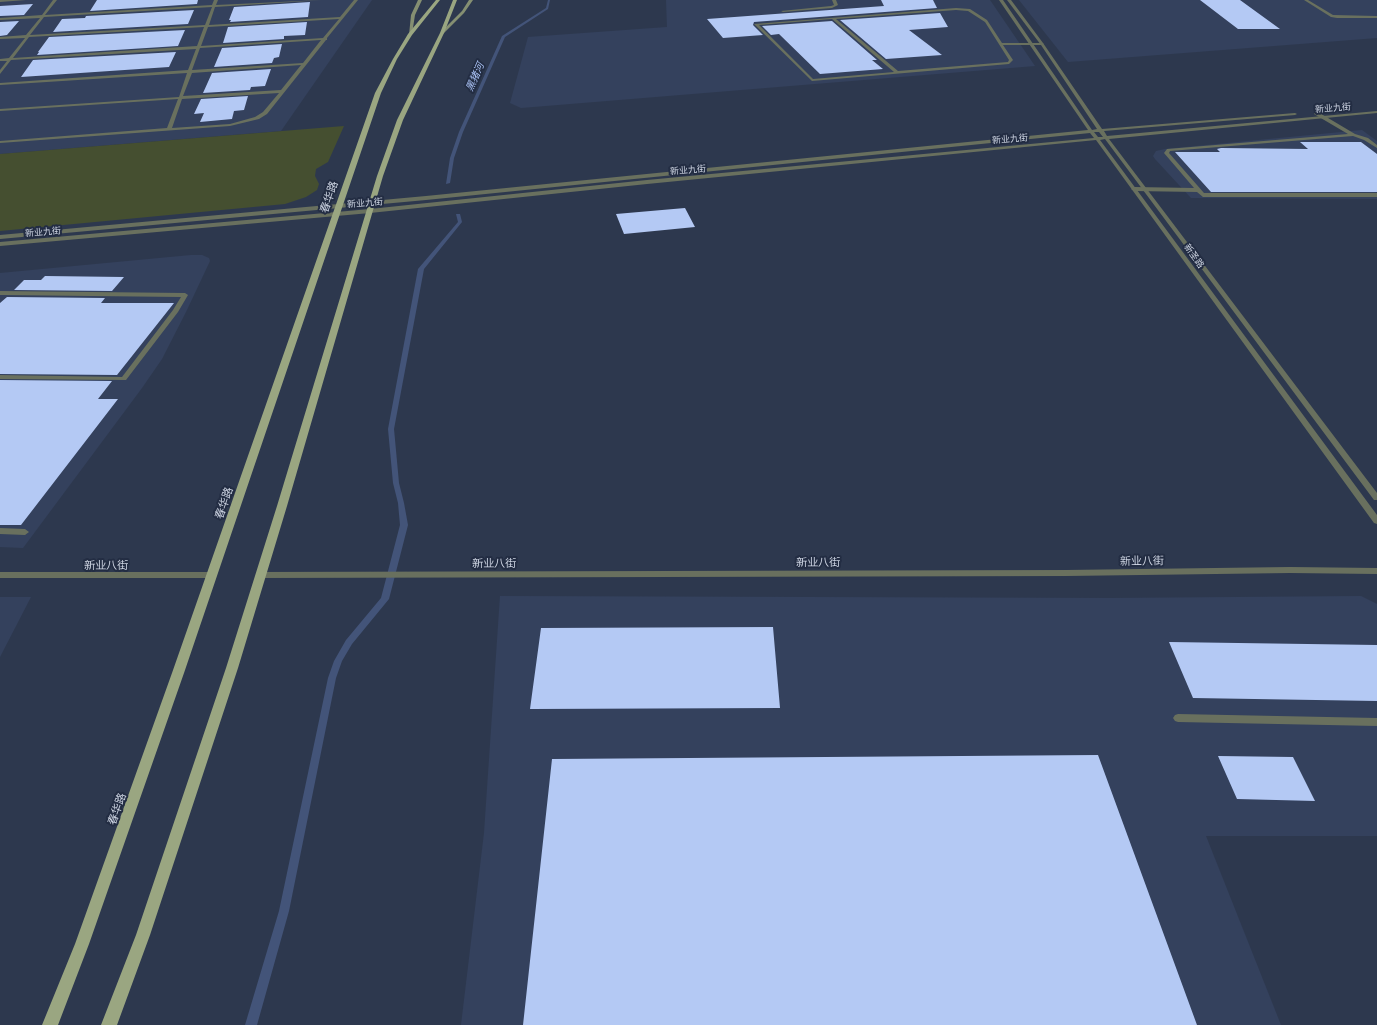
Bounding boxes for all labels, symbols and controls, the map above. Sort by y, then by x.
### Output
water label: 黑猪河 [463,61,487,93]
street label: 新业九街 [1315,101,1351,115]
street label: 新业九街 [992,132,1028,146]
street label: 新业九街 [670,163,706,177]
street label: 春华路 [317,179,341,215]
street label: 新业九街 [347,196,383,210]
street label: 新业九街 [25,225,61,239]
street label: 新圣路 [1182,242,1206,270]
street label: 春华路 [212,485,236,521]
street label: 新业八街 [1120,554,1164,568]
street label: 新业八街 [796,555,840,569]
street label: 新业八街 [472,556,516,570]
street label: 新业八街 [84,558,128,572]
street label: 春华路 [105,791,129,827]

